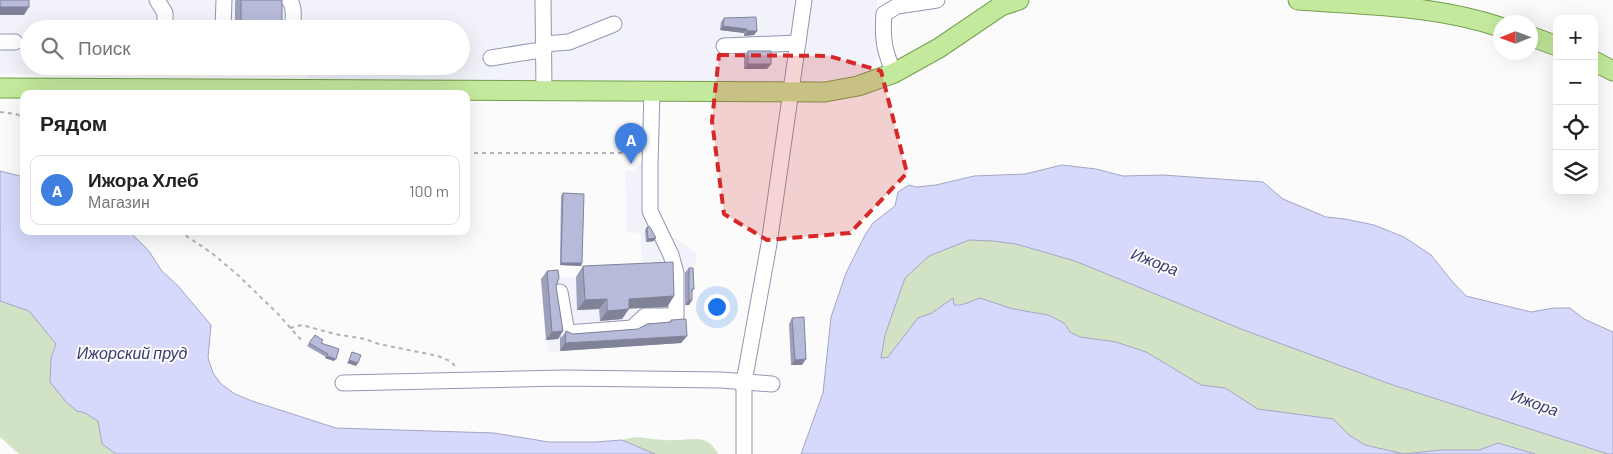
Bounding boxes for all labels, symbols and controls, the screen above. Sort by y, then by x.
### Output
north arrow [1493,15,1538,60]
map controls [1553,15,1598,195]
button: + [1553,15,1598,60]
search box [20,20,470,75]
icon: search [38,34,66,62]
text: Поиск [78,36,131,59]
button: − [1553,60,1598,105]
button: locate [1553,105,1598,150]
text: Рядом [40,110,107,135]
pin: A [615,123,647,164]
button: layers [1553,150,1598,195]
text: Ижора Хлеб [88,168,199,191]
text: A [52,181,62,200]
text: 100 m [409,181,449,200]
text: Магазин [88,192,150,211]
water label: Ижора [1129,243,1181,279]
your location [704,294,730,320]
water label: Ижорский пруд [77,343,188,362]
water label: Ижора [1509,385,1561,419]

